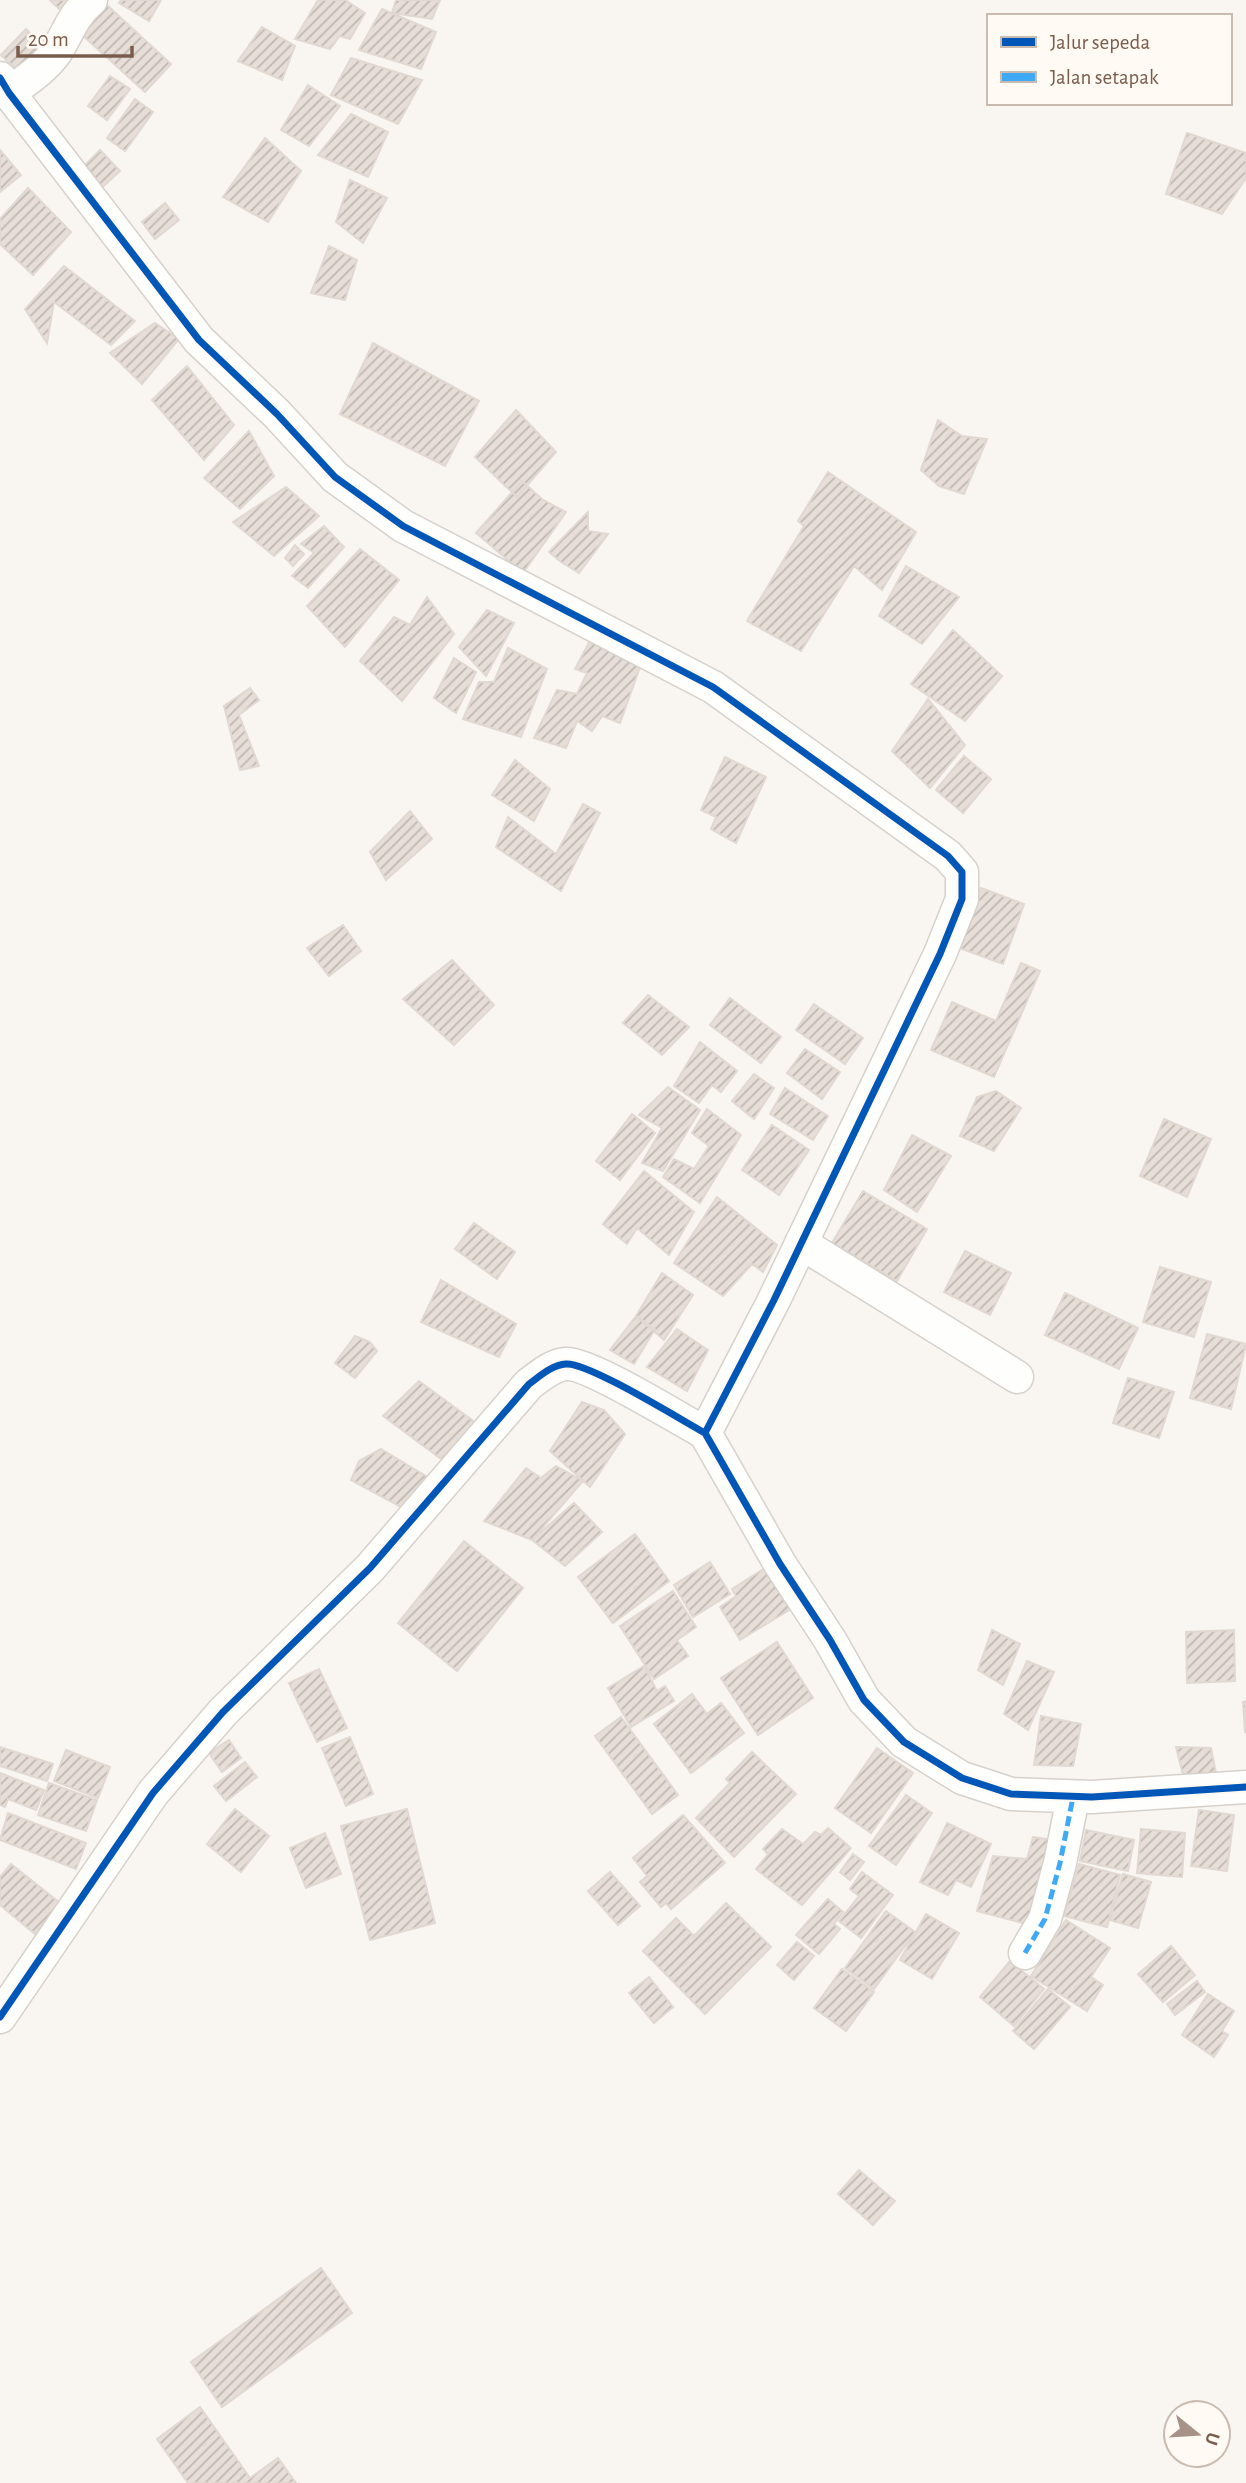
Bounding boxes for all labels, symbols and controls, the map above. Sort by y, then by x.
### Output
scale bar [18,14,131,58]
legend [987,14,1232,105]
text: 20 m [28,29,69,50]
text: Jalur sepeda [1050,32,1150,53]
text: Jalan setapak [1050,67,1159,88]
north arrow [1162,2399,1232,2469]
text: U [1201,2430,1223,2447]

